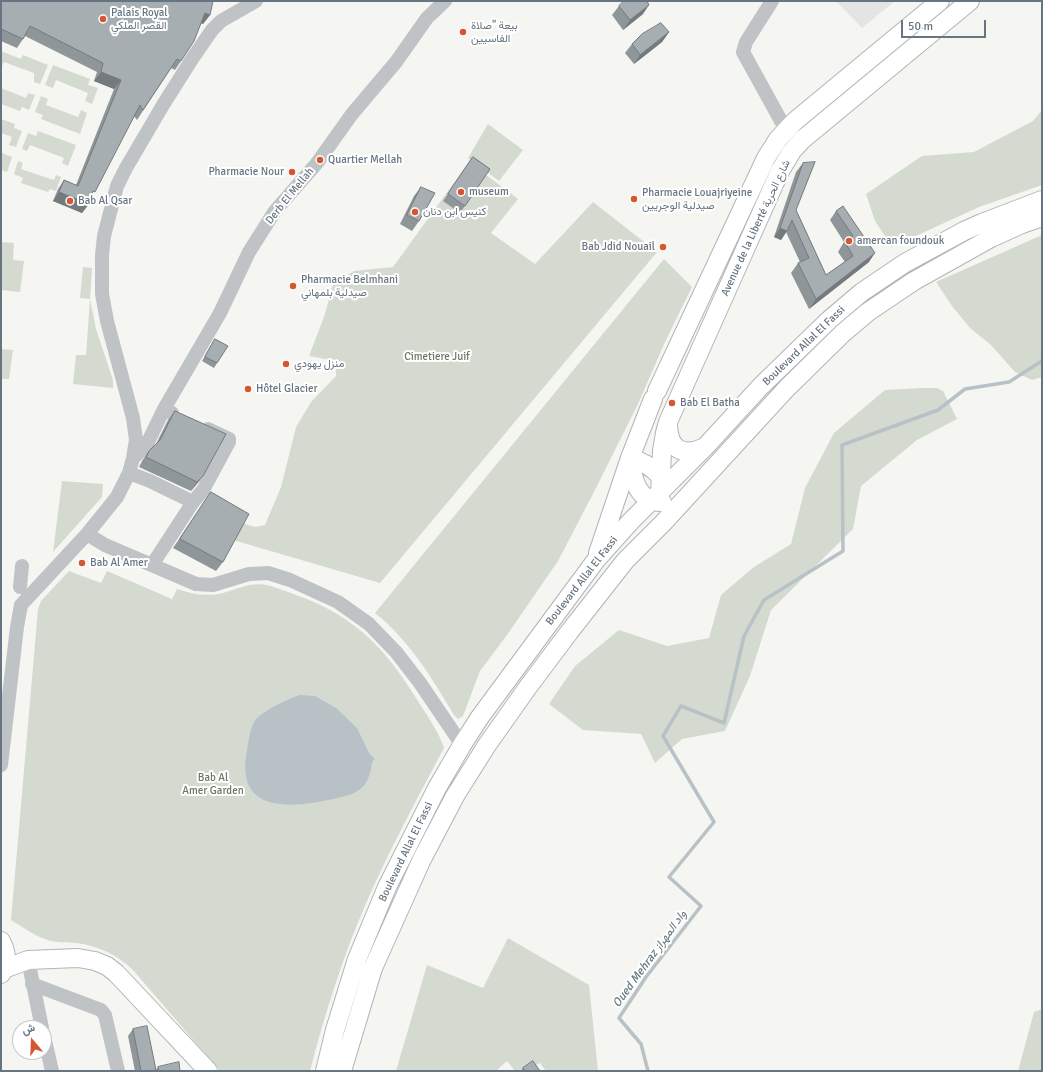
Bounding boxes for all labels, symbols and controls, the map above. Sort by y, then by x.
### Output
place label: Palais Royal القصر الملكي [111,6,167,32]
scale bar [903,12,988,38]
marker: Palais Royal القصر الملكي [98,14,108,24]
place label: بيعة "صلاة الفاسيين [471,19,518,45]
text: 50 m [908,19,933,34]
marker: بيعة "صلاة الفاسيين [458,27,468,37]
place label: Quartier Mellah [328,153,402,167]
marker: Quartier Mellah [315,155,325,165]
street label: Avenue de la Liberté شارع الحرية [719,158,793,298]
place label: Pharmacie Nour [208,165,284,179]
street label: Derb El Mellah [263,165,317,227]
marker: Pharmacie Nour [287,167,297,177]
place label: museum [469,185,509,199]
place label: Pharmacie Louajriyeine صيدلية الوجريين [642,186,752,212]
marker: museum [456,187,466,197]
place label: Bab Al Qsar [78,194,132,208]
marker: Pharmacie Louajriyeine صيدلية الوجريين [629,194,639,204]
marker: Bab Al Qsar [65,196,75,206]
place label: كنيس ابن دنان [423,205,486,219]
marker: كنيس ابن دنان [410,207,420,217]
place label: amercan foundouk [857,234,944,248]
marker: amercan foundouk [844,236,854,246]
place label: Bab Jdid Nouail [582,240,655,254]
marker: Bab Jdid Nouail [658,242,668,252]
place label: Pharmacie Belmhani صيدلية بلمهاني [301,273,398,299]
marker: Pharmacie Belmhani صيدلية بلمهاني [288,281,298,291]
street label: Boulevard Allal El Fassi [760,303,848,389]
park label: Cimetiere Juif [404,350,470,364]
place label: منزل يهودي [294,357,344,371]
marker: منزل يهودي [281,359,291,369]
place label: Hôtel Glacier [256,382,318,396]
marker: Hôtel Glacier [243,384,253,394]
place label: Bab El Batha [680,396,740,410]
marker: Bab El Batha [667,398,677,408]
street label: Boulevard Allal El Fassi [543,534,621,628]
place label: Bab Al Amer [90,556,148,570]
marker: Bab Al Amer [77,558,87,568]
park label: Bab Al Amer Garden [182,771,244,797]
street label: Boulevard Allal El Fassi [376,800,436,904]
water label: Oued Mehraz واد المهراز [610,908,690,1010]
north arrow [12,1020,52,1060]
text: ش [20,1021,37,1037]

